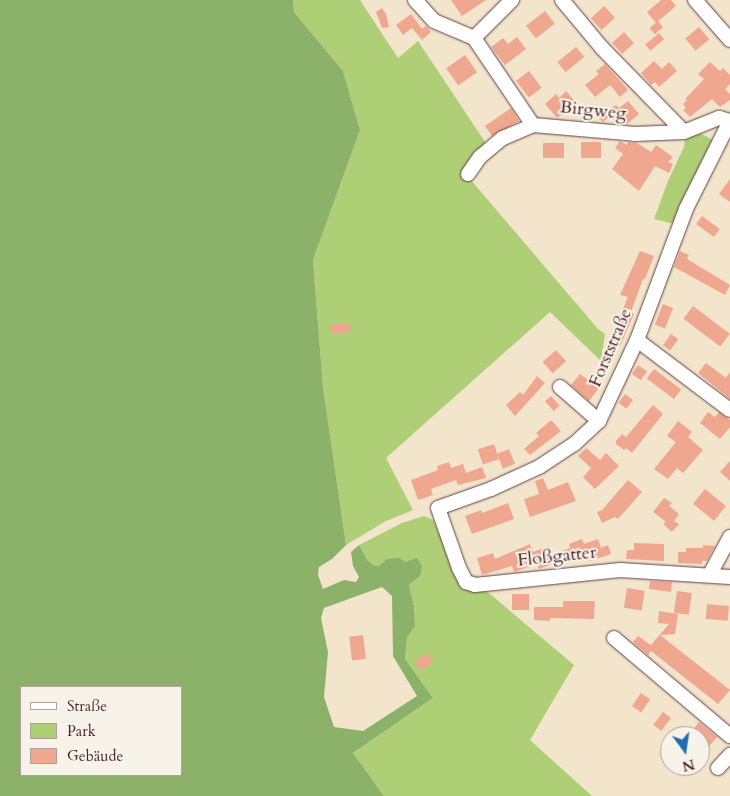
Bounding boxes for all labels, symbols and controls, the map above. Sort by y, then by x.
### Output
street label: Birgweg [559,97,627,125]
street label: Forststraße [585,305,637,391]
street label: Floßgatter [516,542,598,572]
legend [20,686,182,776]
text: Straße [67,696,107,716]
text: Park [67,721,96,741]
north arrow [660,726,710,776]
text: Gebäude [67,746,123,766]
text: N [680,754,697,776]

